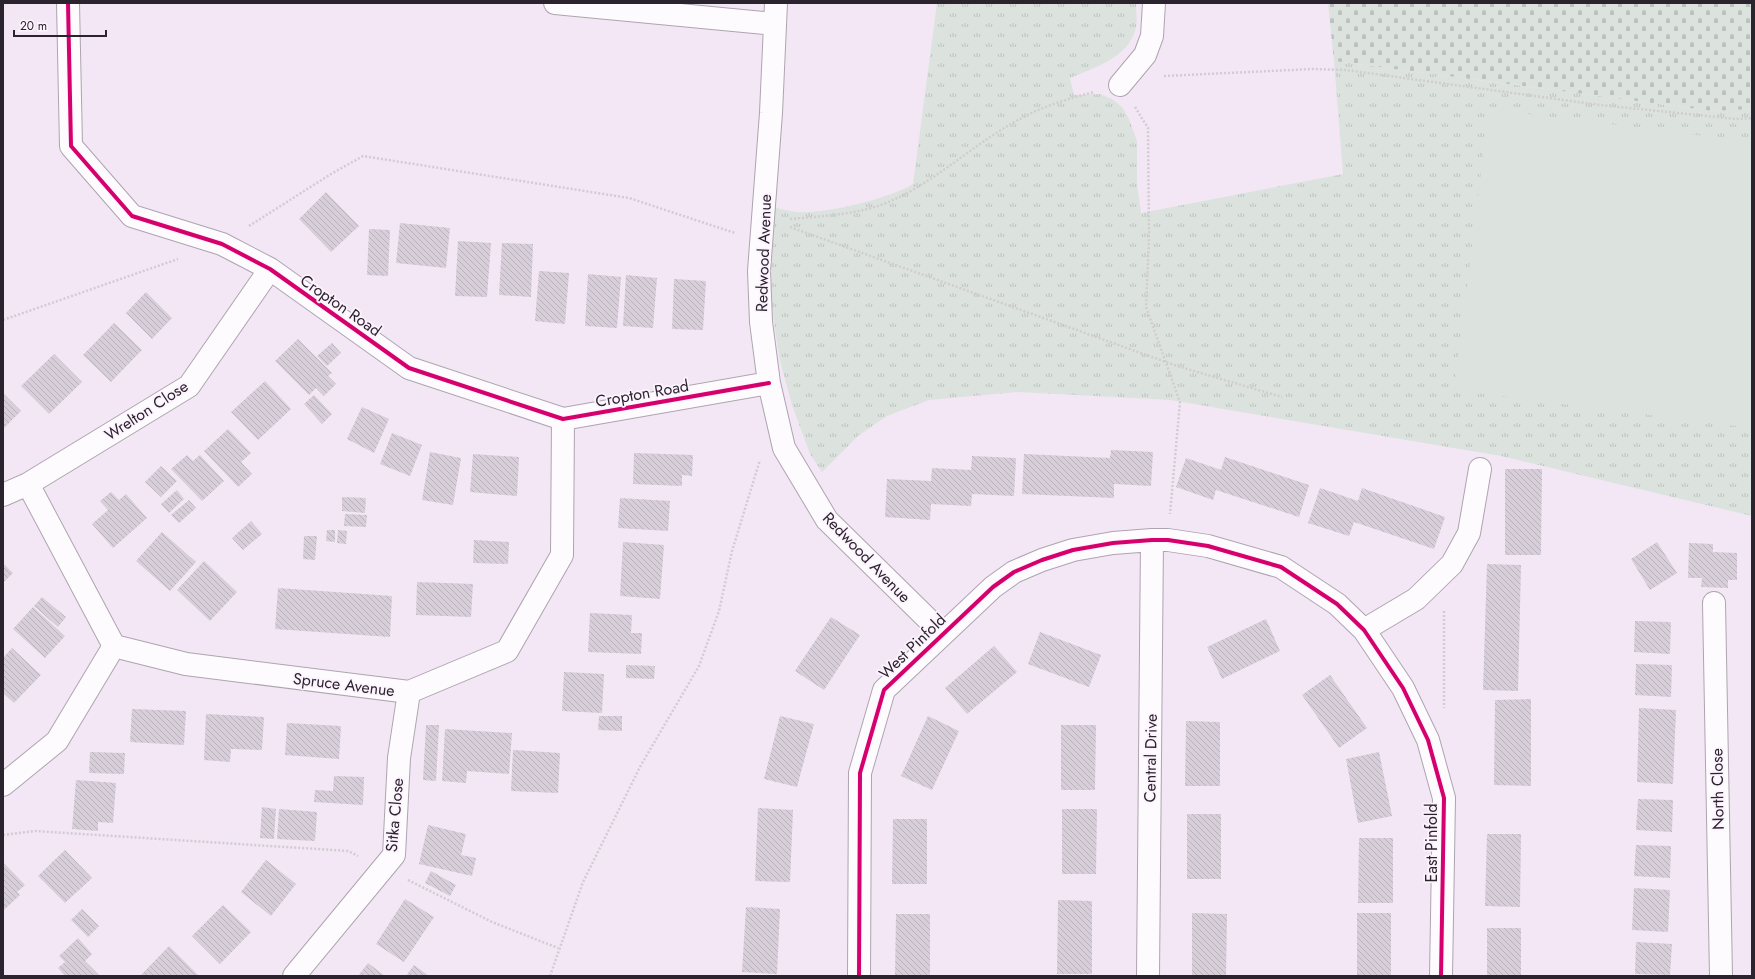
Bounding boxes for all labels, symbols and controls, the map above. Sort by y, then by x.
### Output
scale bar [14,12,106,38]
text: 20 m [20,17,47,35]
street label: Redwood Avenue [750,194,777,312]
street label: Cropton Road [295,269,386,342]
street label: Cropton Road [594,374,691,413]
street label: Wrelton Close [100,375,193,446]
street label: Redwood Avenue [817,507,916,608]
street label: West Pinfold [874,608,951,684]
street label: Spruce Avenue [292,667,396,702]
street label: Central Drive [1138,713,1163,803]
street label: North Close [1705,748,1730,830]
street label: Sitka Close [380,777,409,853]
street label: East Pinfold [1420,803,1443,883]

